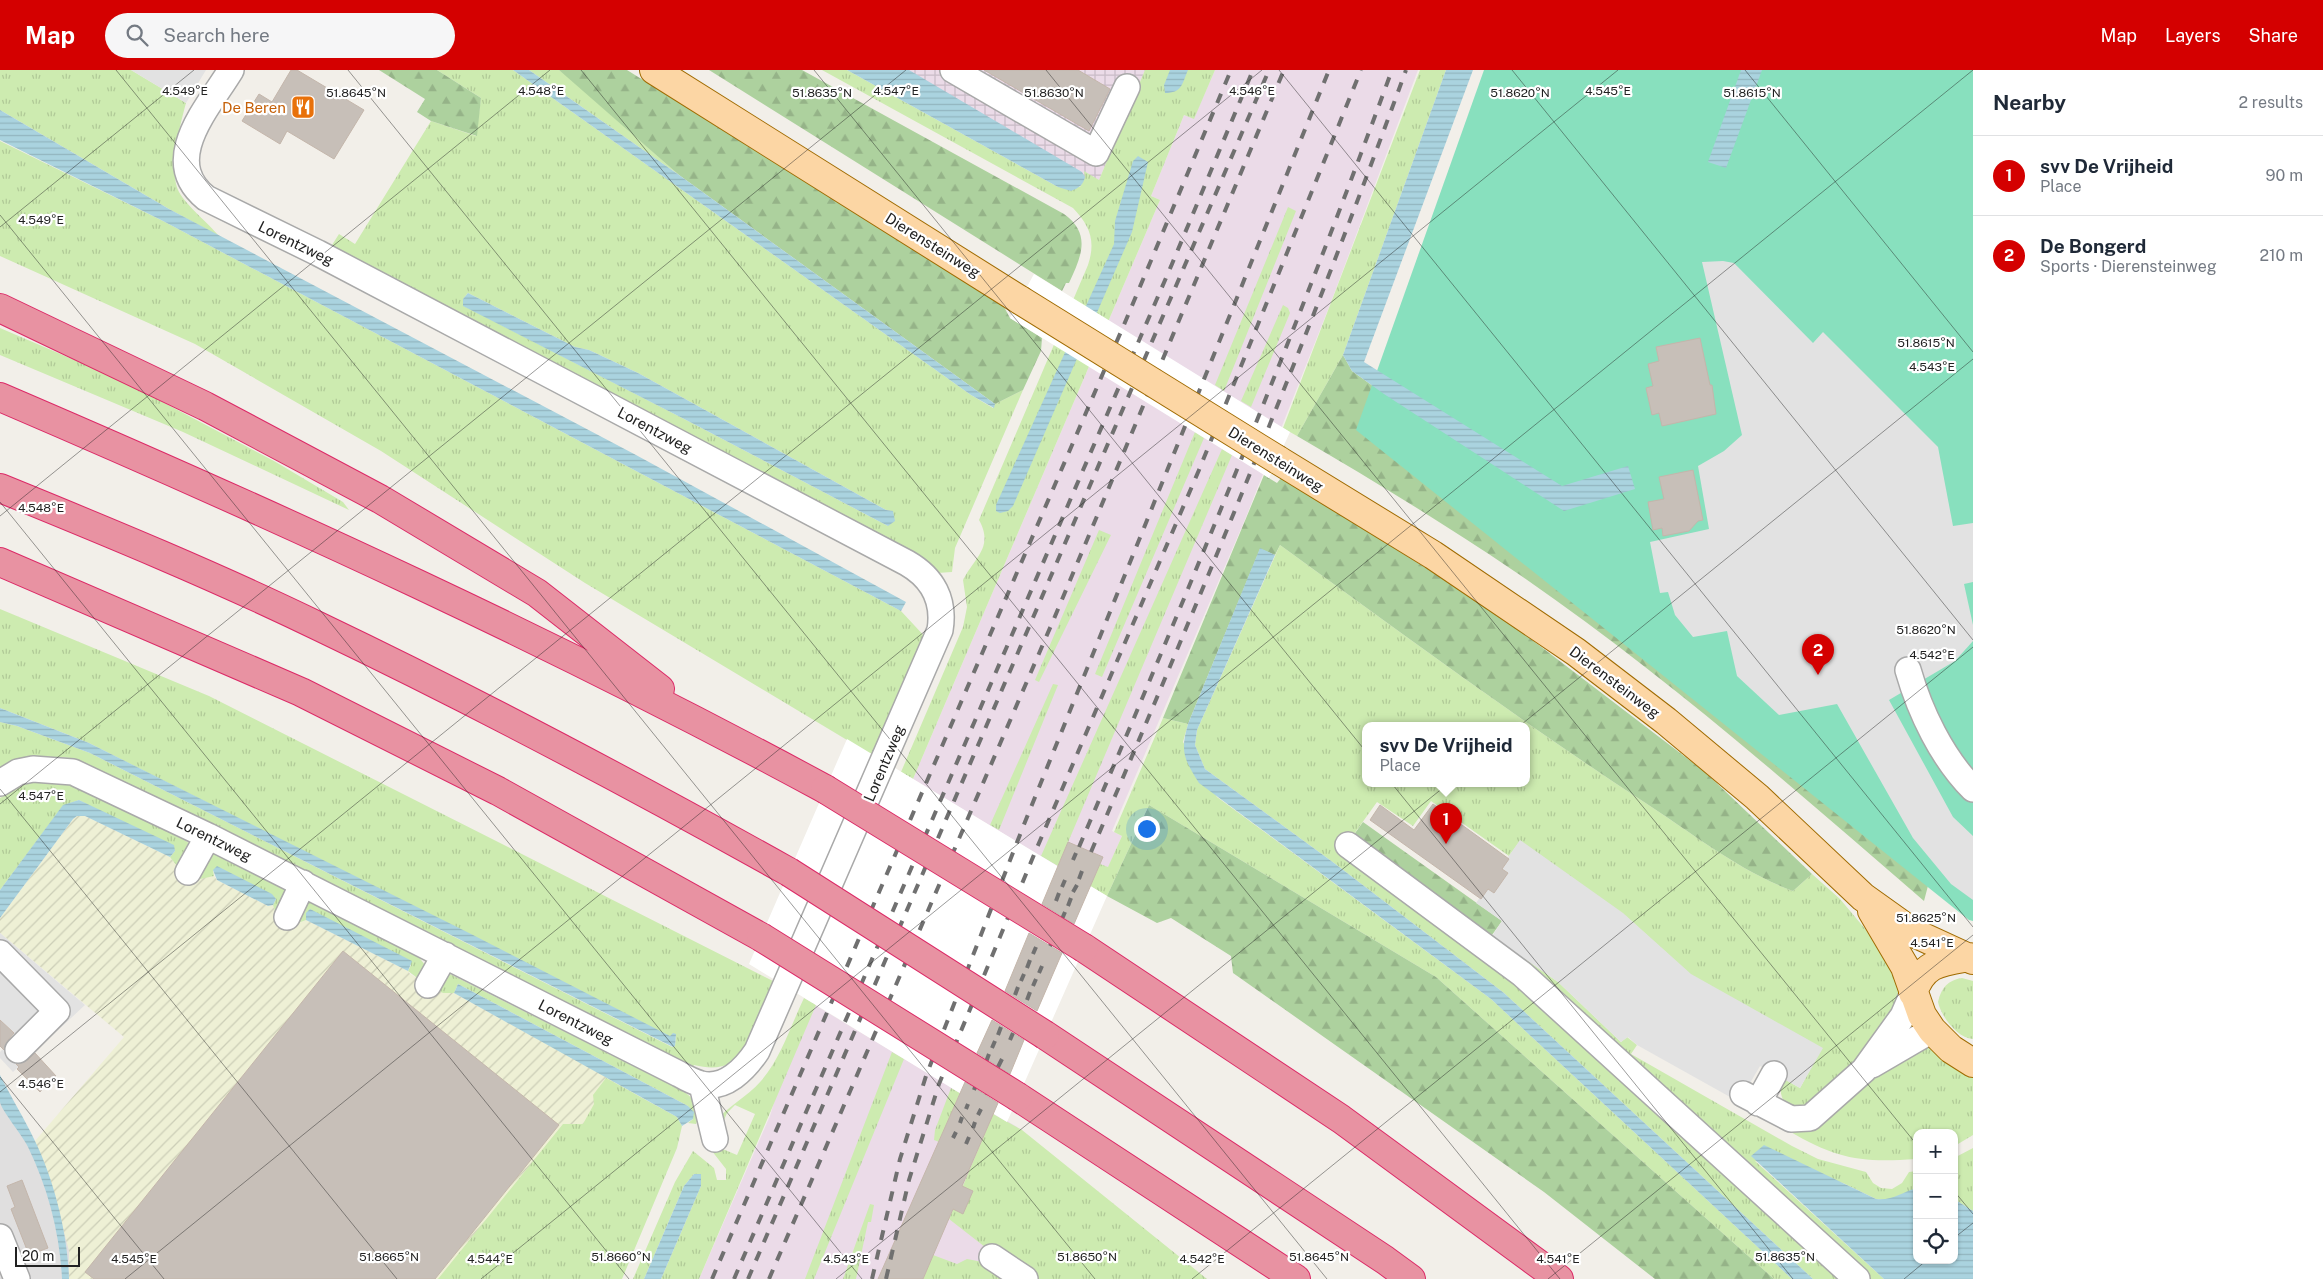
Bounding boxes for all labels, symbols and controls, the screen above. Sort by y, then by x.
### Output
search box [105,13,455,58]
text: Map [25,21,75,49]
icon: search [123,21,151,49]
text: Search here [163,24,270,46]
text: Map [2101,25,2137,46]
text: Layers [2165,25,2221,46]
text: Share [2249,25,2298,46]
text: 4.549°E [162,84,208,98]
text: 4.548°E [518,84,564,98]
text: 4.547°E [873,84,919,98]
text: 4.546°E [1229,84,1275,98]
text: 4.545°E [1585,84,1631,98]
text: 51.8645°N [326,86,386,100]
text: 51.8635°N [792,86,852,100]
text: 51.8630°N [1024,86,1084,100]
text: 51.8620°N [1490,86,1550,100]
text: 51.8615°N [1723,86,1781,100]
text: Nearby [1993,90,2066,115]
text: 2 results [2238,93,2303,112]
restaurant icon: De Beren [290,94,316,120]
place label: De Beren [222,99,286,116]
text: svv De Vrijheid [2040,155,2173,177]
text: 1 [2006,166,2012,185]
text: 90 m [2266,166,2303,185]
text: Place [2040,177,2082,196]
street label: Dierensteinweg [882,209,984,281]
text: 4.549°E [18,213,64,227]
street label: Lorentzweg [256,217,336,269]
text: De Bongerd [2040,235,2146,257]
text: 2 [2004,246,2014,265]
text: 210 m [2259,246,2303,265]
text: Sports · Dierensteinweg [2040,257,2217,276]
text: 51.8615°N [1897,336,1955,350]
text: 4.543°E [1909,360,1955,374]
street label: Lorentzweg [615,403,695,457]
street label: Dierensteinweg [1225,423,1327,495]
text: 4.548°E [18,501,64,515]
text: 51.8620°N [1896,623,1956,637]
pin: 2 [1802,634,1834,675]
street label: Dierensteinweg [1567,643,1663,721]
text: 4.542°E [1909,648,1955,662]
street label: Lorentzweg [860,722,908,804]
popup [1362,722,1530,787]
text: svv De Vrijheid [1379,734,1513,756]
text: Place [1379,756,1421,775]
text: 4.547°E [18,789,64,803]
pin: 1 [1430,803,1462,844]
street label: Lorentzweg [174,813,254,865]
your location [1134,816,1160,842]
text: 51.8625°N [1896,911,1956,925]
text: 4.541°E [1910,936,1954,950]
street label: Lorentzweg [536,996,616,1048]
text: 4.546°E [18,1077,64,1091]
map controls [1913,1129,1958,1264]
button: + [1913,1129,1958,1174]
button: − [1913,1174,1958,1219]
button: locate [1913,1219,1958,1264]
scale bar [15,1244,80,1267]
text: 20 m [22,1248,54,1264]
text: 51.8665°N [359,1250,419,1264]
text: 51.8660°N [591,1250,651,1264]
text: 51.8650°N [1057,1250,1117,1264]
text: 51.8645°N [1289,1250,1349,1264]
text: 51.8635°N [1755,1250,1815,1264]
text: 4.545°E [111,1252,157,1266]
text: 4.544°E [467,1252,513,1266]
text: 4.543°E [823,1252,869,1266]
text: 4.542°E [1179,1252,1225,1266]
text: 4.541°E [1536,1252,1580,1266]

